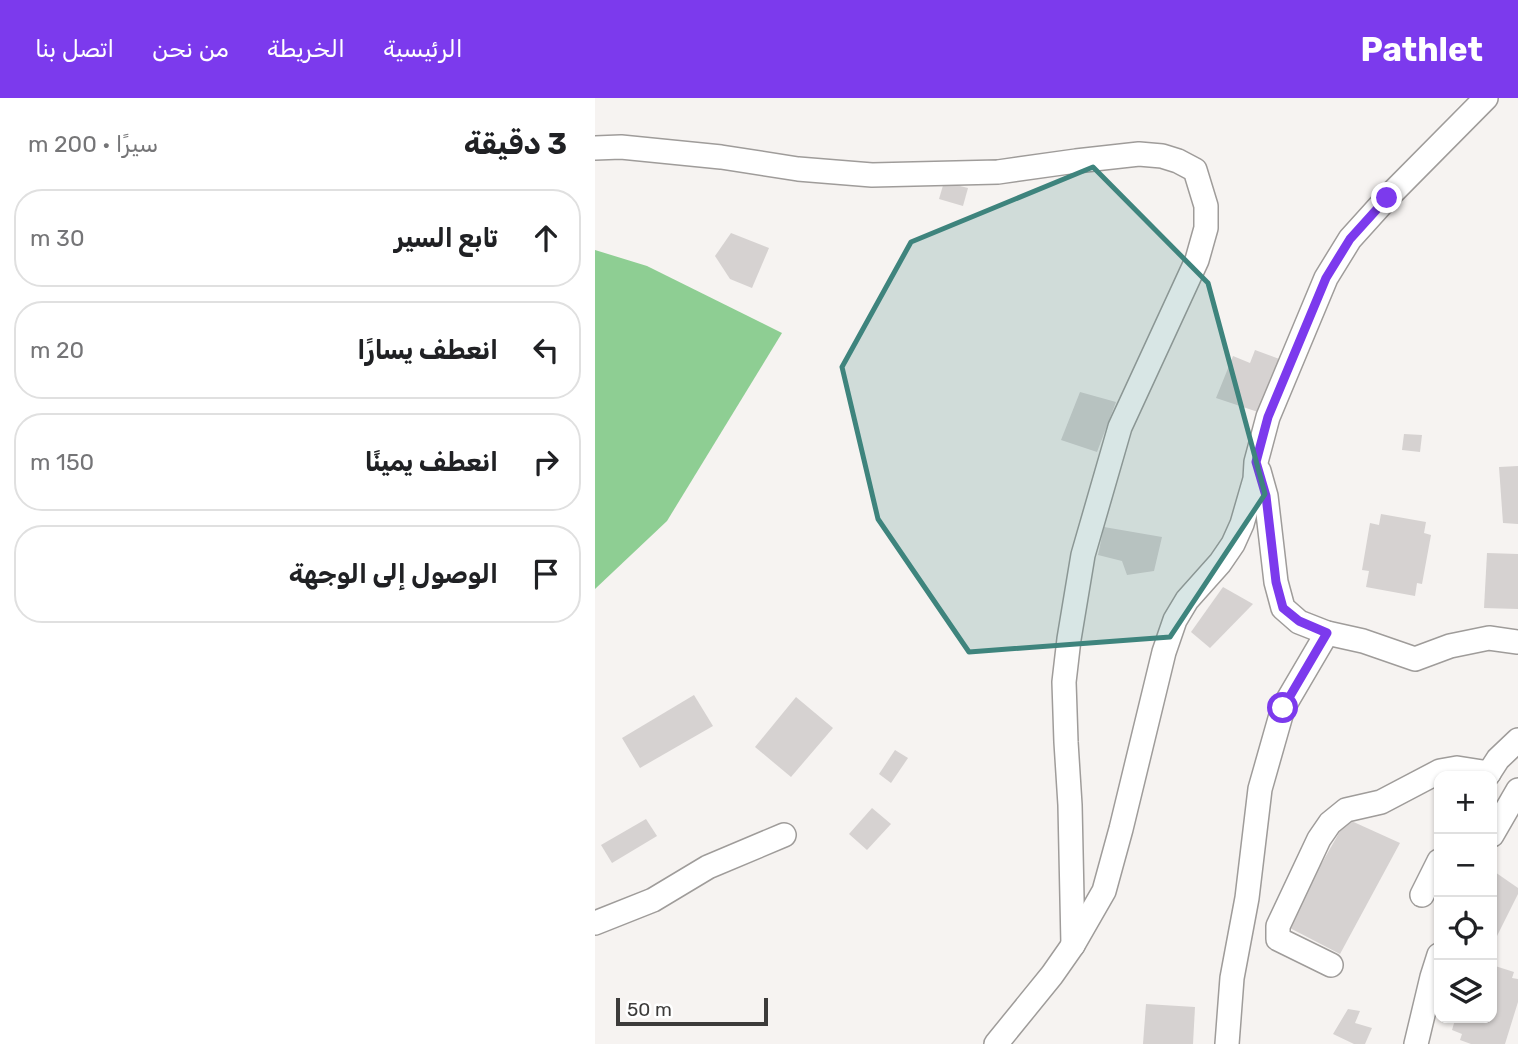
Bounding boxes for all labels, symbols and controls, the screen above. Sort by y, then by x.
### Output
text: Pathlet [1360,30,1483,69]
text: اتصل بنا [35,35,114,63]
text: من نحن [152,35,229,63]
text: الخريطة [267,35,345,63]
text: الرئيسية [383,35,463,63]
text: 3 دقيقة [464,126,567,162]
text: سيرًا · 200 m [28,130,158,158]
route end [1371,182,1402,213]
icon: ahead [527,219,565,257]
text: تابع السير [394,223,498,254]
text: 30 m [30,224,85,252]
icon: left [527,331,565,369]
text: انعطف يسارًا [357,335,498,366]
text: 20 m [30,336,84,364]
icon: right [527,443,565,481]
text: انعطف يمينًا [365,447,498,478]
text: 150 m [30,448,94,476]
icon: arrive [527,555,565,593]
text: الوصول إلى الوجهة [289,559,498,590]
route start [1267,692,1298,723]
map controls [1434,771,1497,1023]
button: + [1434,771,1497,834]
button: − [1434,834,1497,897]
button: locate [1434,897,1497,960]
button: layers [1434,960,1497,1023]
scale bar [616,995,768,1027]
text: 50 m [627,998,672,1021]

